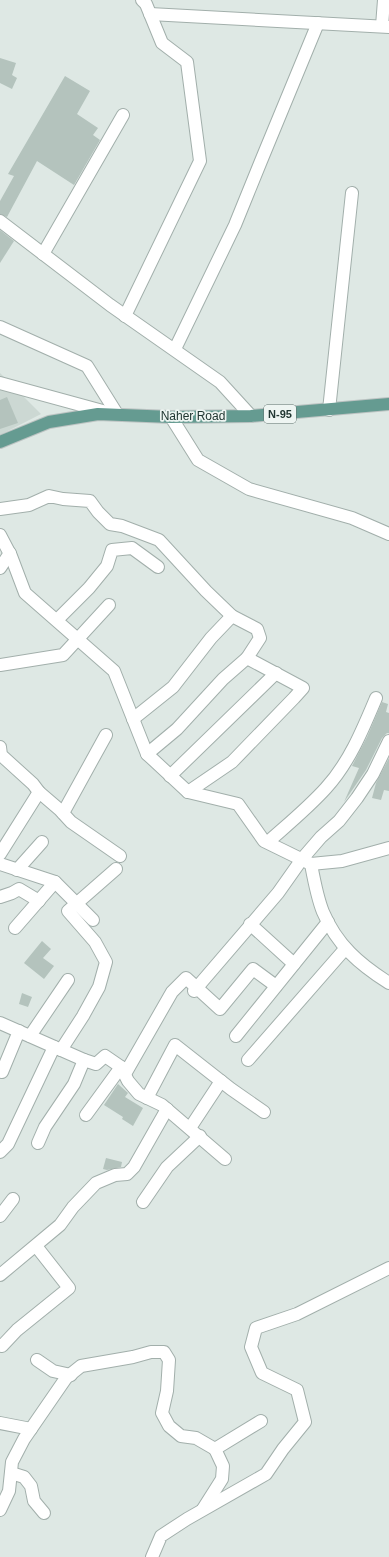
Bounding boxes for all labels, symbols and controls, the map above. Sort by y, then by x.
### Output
road number: N-95 [264,405,296,423]
street label: Naher Road [161,409,225,423]

